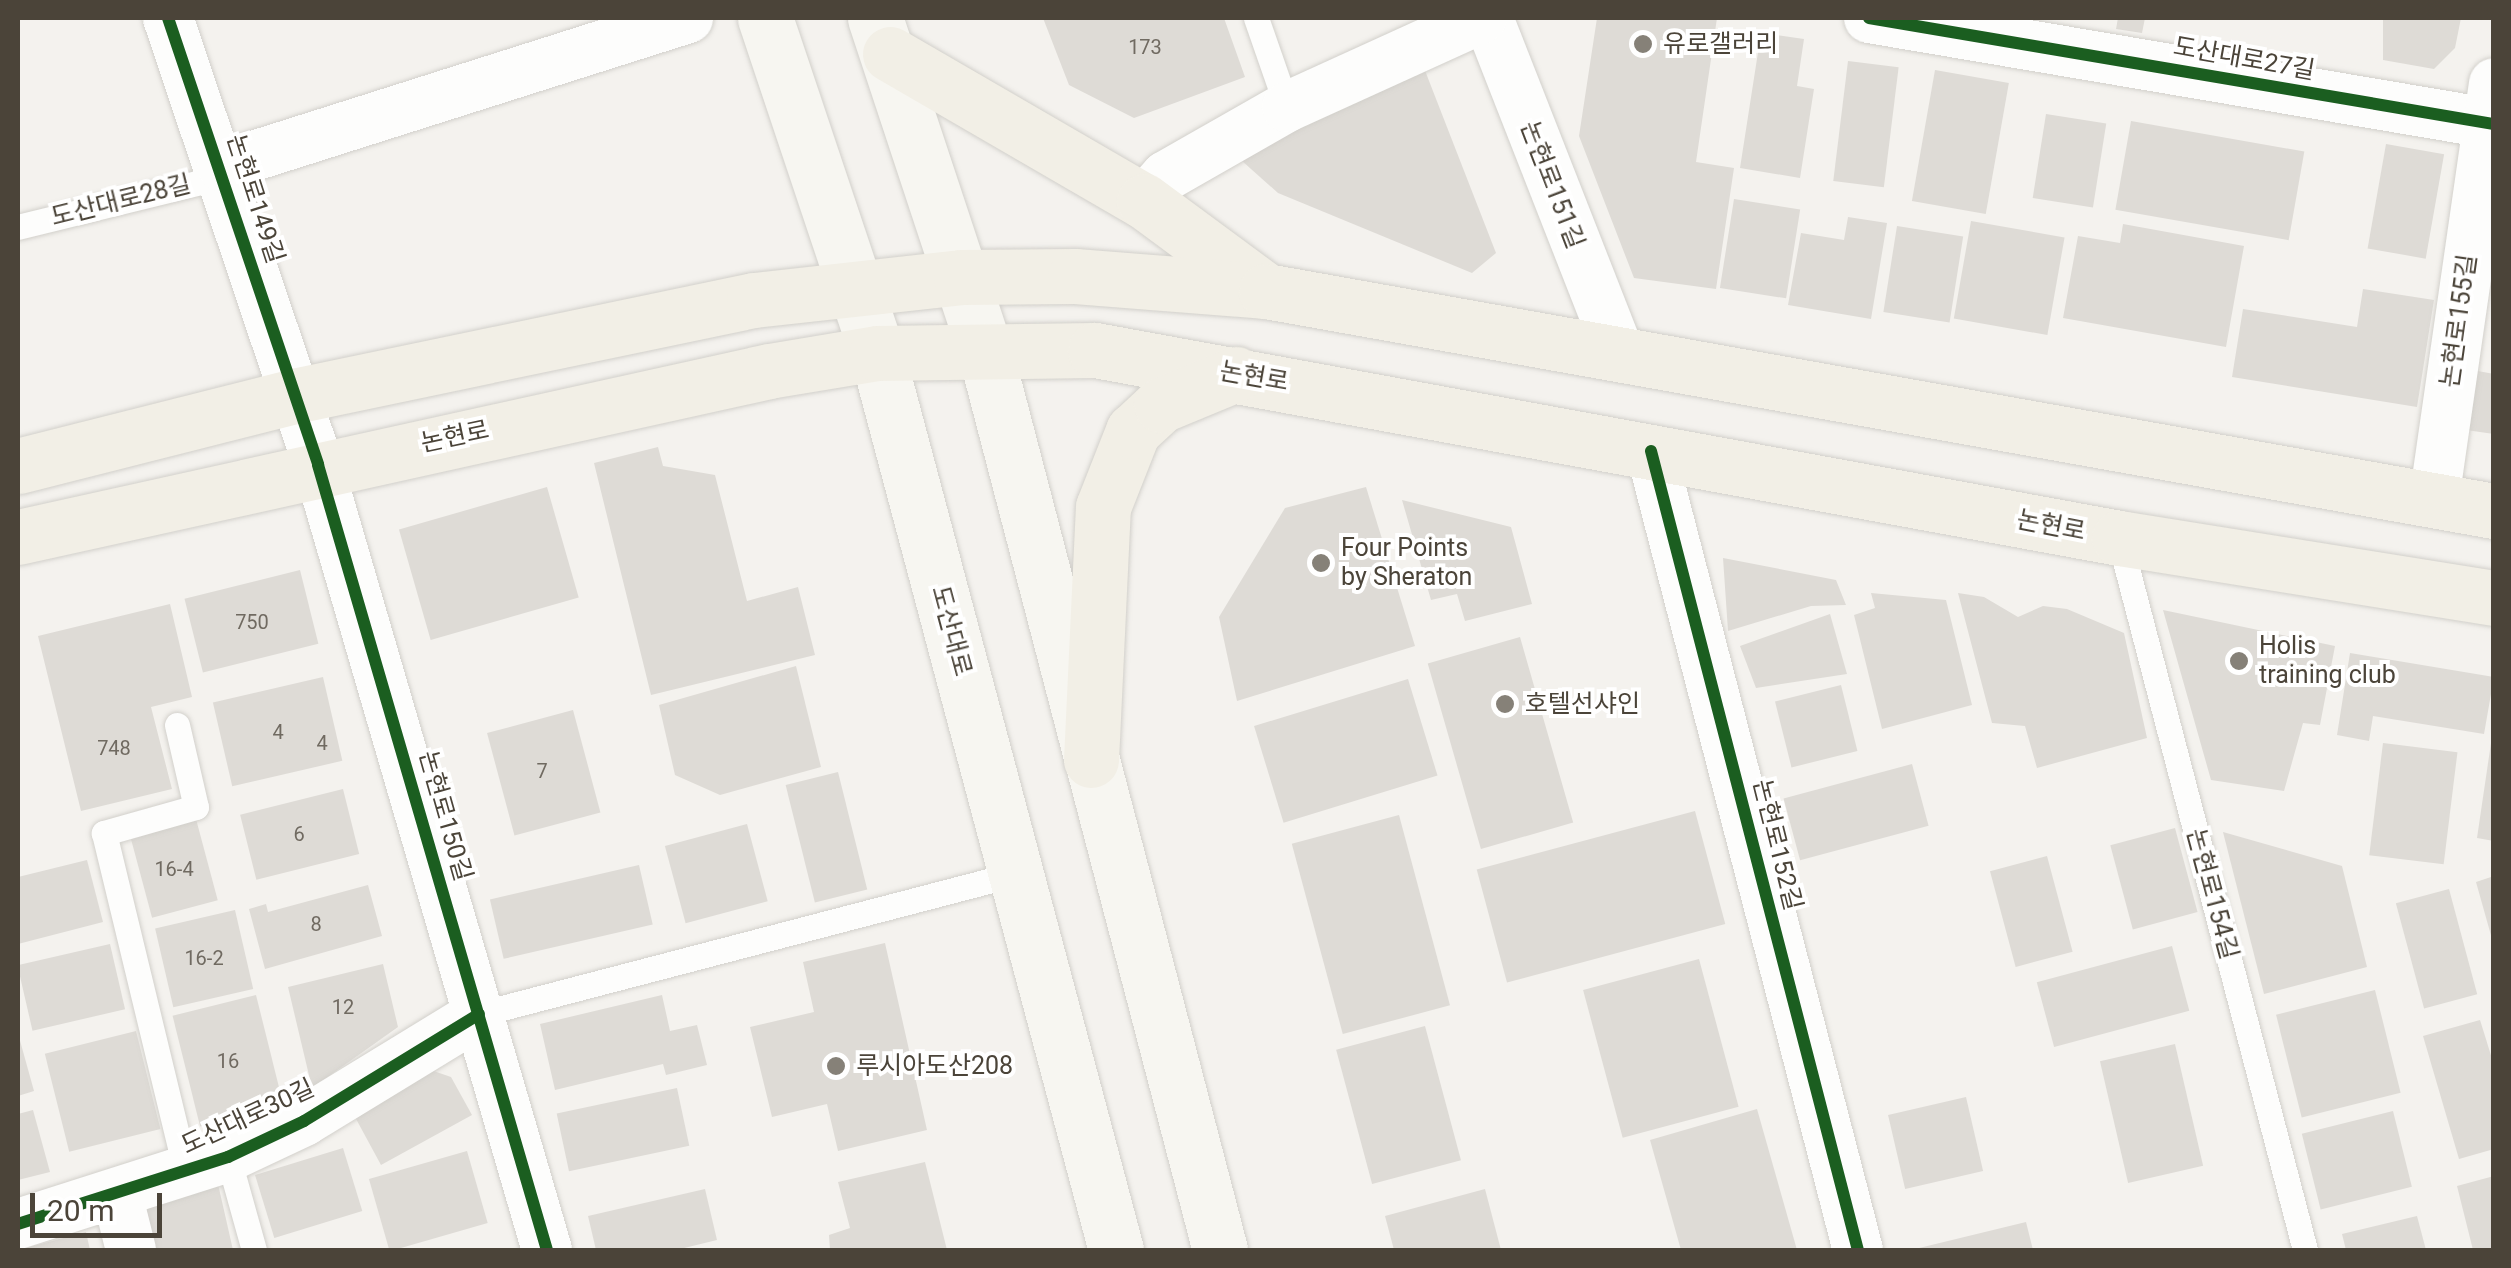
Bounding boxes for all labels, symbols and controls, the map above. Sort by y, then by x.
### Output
place label: 유로갤러리 [1663,29,1778,59]
street label: 도산대로27길 [2171,32,2317,86]
marker: 유로갤러리 [1632,33,1654,55]
house number: 173 [1128,35,1162,59]
street label: 논현로151길 [1514,117,1590,253]
street label: 논현로149길 [220,131,290,267]
street label: 도산대로28길 [48,169,194,233]
street label: 논현로155길 [2435,252,2483,390]
street label: 논현로 [1217,356,1291,398]
street label: 논현로 [418,415,492,459]
street label: 논현로 [2014,505,2088,547]
place label: Four Points by Sheraton [1341,534,1472,593]
marker: Four Points by Sheraton [1310,552,1332,574]
street label: 도산대로 [925,583,977,679]
house number: 750 [235,610,269,634]
place label: Holis training club [2259,632,2396,691]
marker: Holis training club [2228,650,2250,672]
place label: 호텔선샤인 [1525,689,1640,719]
marker: 호텔선샤인 [1494,693,1516,715]
house number: 4 [272,720,284,744]
house number: 4 [316,731,328,755]
house number: 748 [97,736,131,760]
street label: 논현로150길 [412,747,478,885]
house number: 7 [536,759,548,783]
street label: 논현로152길 [1746,776,1808,914]
house number: 6 [293,822,305,846]
street label: 논현로154길 [2180,825,2244,963]
house number: 16-4 [154,857,194,881]
house number: 8 [310,912,322,936]
house number: 16-2 [184,946,224,970]
house number: 12 [332,995,354,1019]
house number: 16 [217,1049,239,1073]
place label: 루시아도산208 [856,1051,1013,1081]
marker: 루시아도산208 [825,1055,847,1077]
street label: 도산대로30길 [177,1073,319,1161]
scale bar [35,1173,168,1235]
text: 20 m [47,1193,114,1228]

